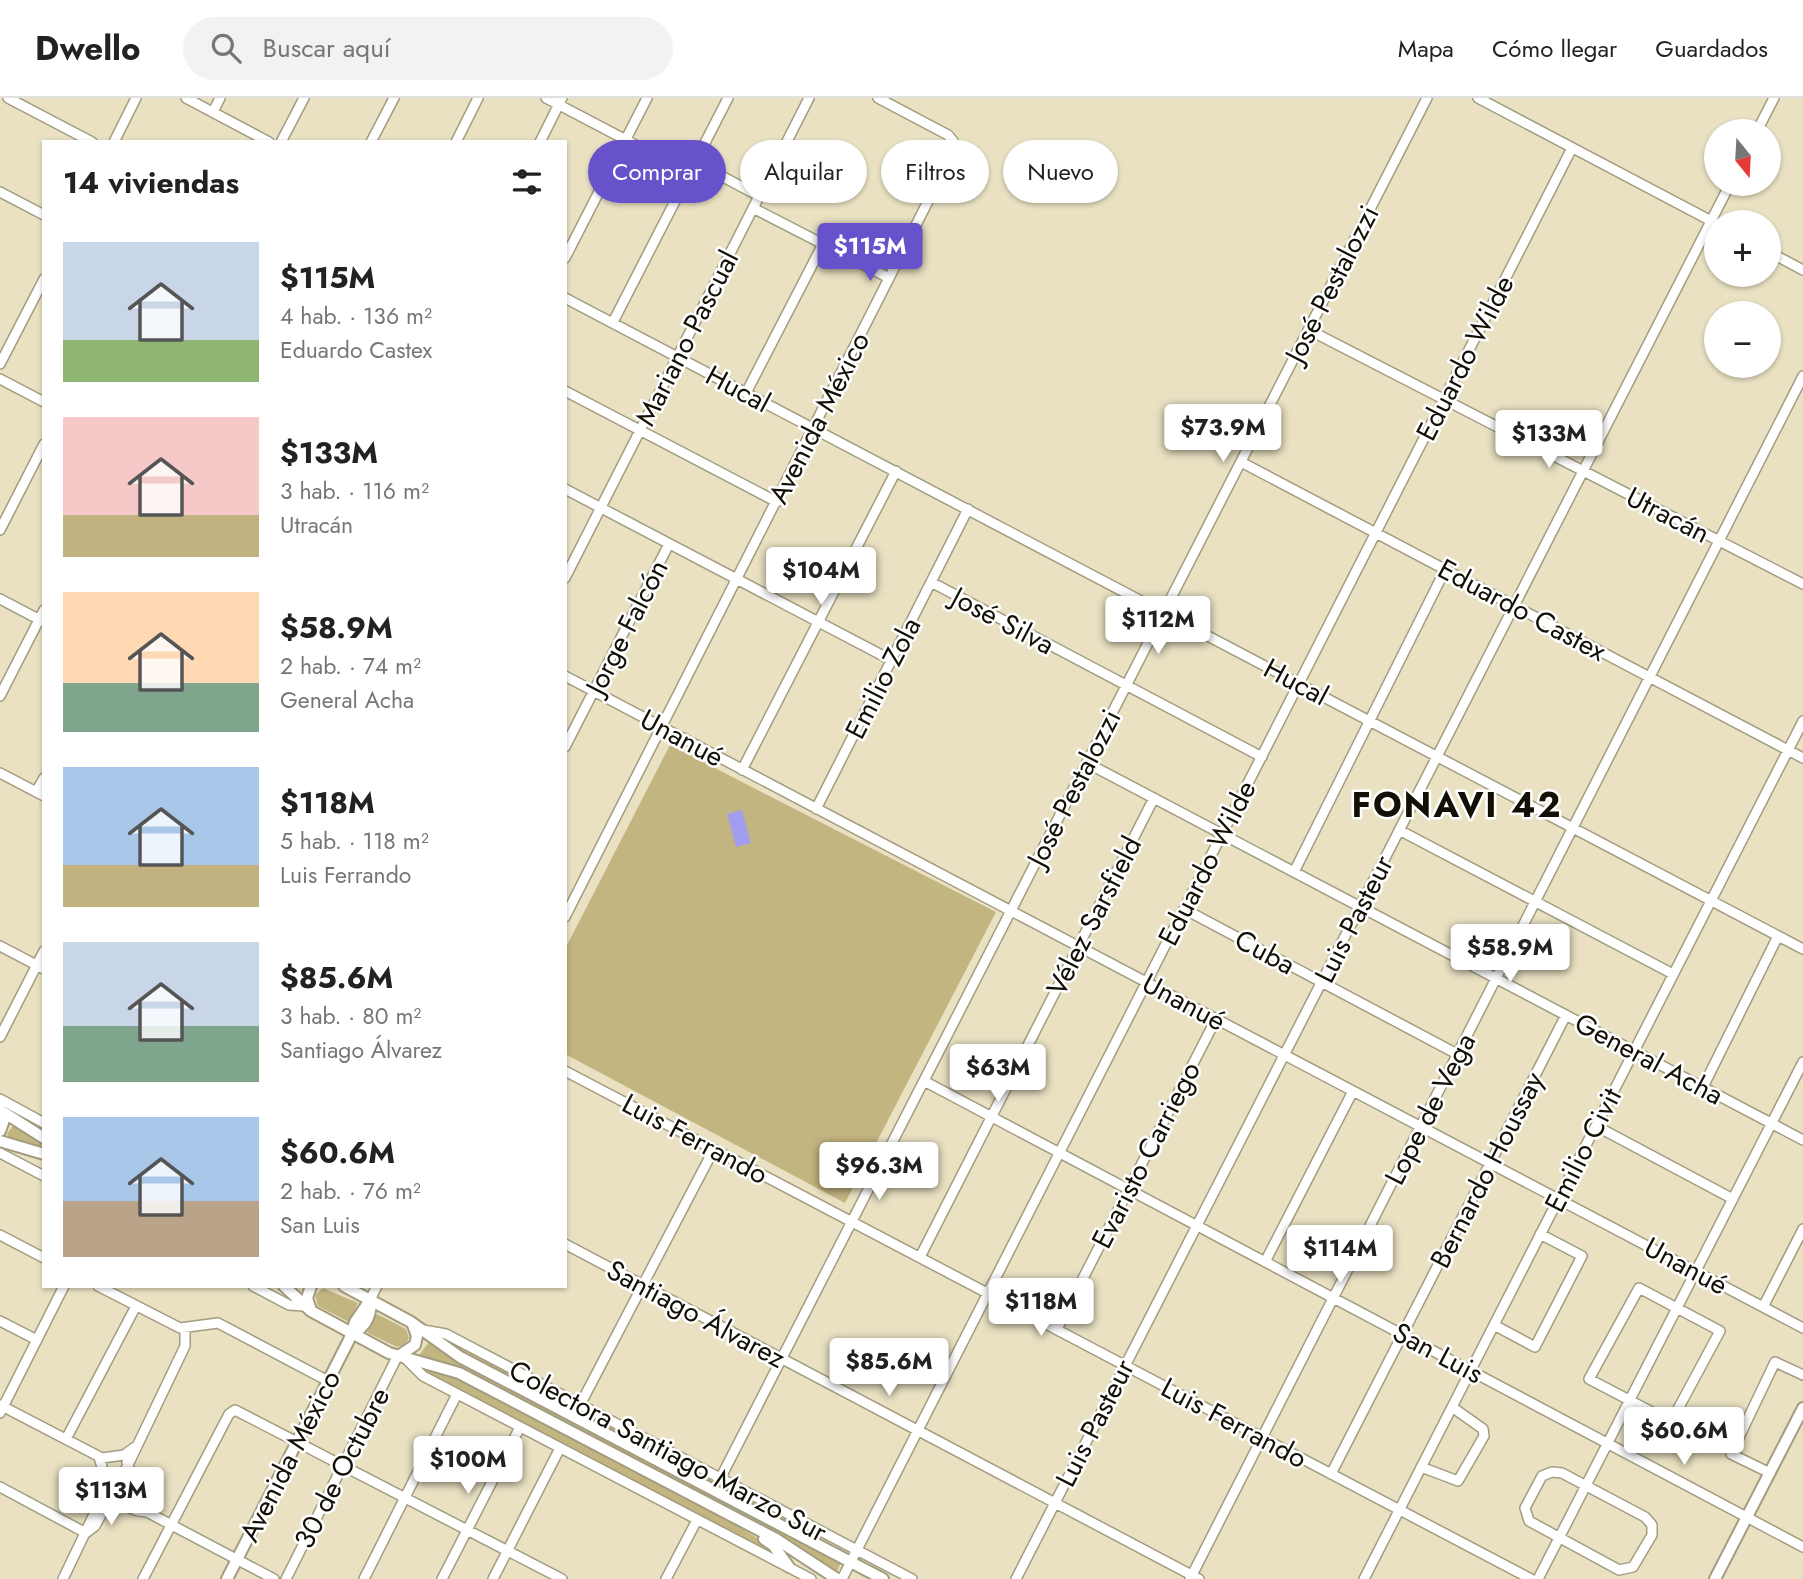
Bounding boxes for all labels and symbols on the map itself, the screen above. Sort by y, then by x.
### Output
north arrow [1704,119,1782,196]
street label: José Pestalozzi [1273,198,1389,373]
pin: $115M [821,223,919,283]
street label: Mariano Pascual [625,243,749,433]
street label: Eduardo Wilde [1406,268,1524,448]
street label: Avenida México [758,325,880,511]
street label: Hucal [698,355,778,423]
pin: $73.9M [1166,404,1280,464]
pin: $133M [1500,410,1598,470]
street label: Utracán [1619,477,1717,553]
pin: $104M [772,547,870,607]
street label: Eduardo Castex [1431,548,1614,672]
street label: Jorge Falcón [574,552,679,705]
street label: José Silva [941,575,1062,665]
pin: $112M [1109,596,1207,656]
street label: Emilio Zola [835,610,931,746]
street label: Hucal [1256,648,1336,716]
street label: Unanué [633,699,731,777]
street label: José Pestalozzi [1015,702,1131,877]
street label: Eduardo Wilde [1148,773,1266,953]
district label: FONAVI 42 [1352,780,1562,830]
street label: Vélez Sarsfield [1036,829,1152,1003]
street label: Luis Pasteur [1304,848,1404,990]
street label: Cuba [1227,919,1303,985]
pin: $58.9M [1453,924,1567,984]
street label: Unanué [1135,963,1233,1041]
street label: General Acha [1567,1003,1731,1115]
street label: Lope de Vega [1374,1026,1486,1192]
pin: $63M [957,1044,1039,1104]
street label: Evaristo Carriego [1081,1055,1211,1255]
street label: Bernardo Houssay [1420,1064,1554,1275]
street label: Emilio Civit [1534,1080,1632,1219]
street label: Luis Ferrando [615,1083,775,1195]
pin: $96.3M [822,1142,936,1202]
pin: $114M [1291,1226,1389,1285]
street label: Unanué [1637,1227,1735,1305]
street label: Santiago Álvarez [599,1250,793,1378]
pin: $118M [992,1278,1090,1338]
street label: San Luis [1385,1312,1491,1394]
pin: $85.6M [832,1338,946,1398]
street label: Colectora Santiago Marzo Sur [502,1350,835,1553]
street label: Luis Pasteur [1045,1352,1145,1494]
street label: Avenida México [229,1363,351,1549]
street label: Luis Ferrando [1154,1367,1314,1479]
street label: 30 de Octubre [284,1380,400,1556]
pin: $60.6M [1627,1408,1741,1467]
pin: $100M [419,1436,517,1496]
pin: $113M [62,1468,160,1527]

